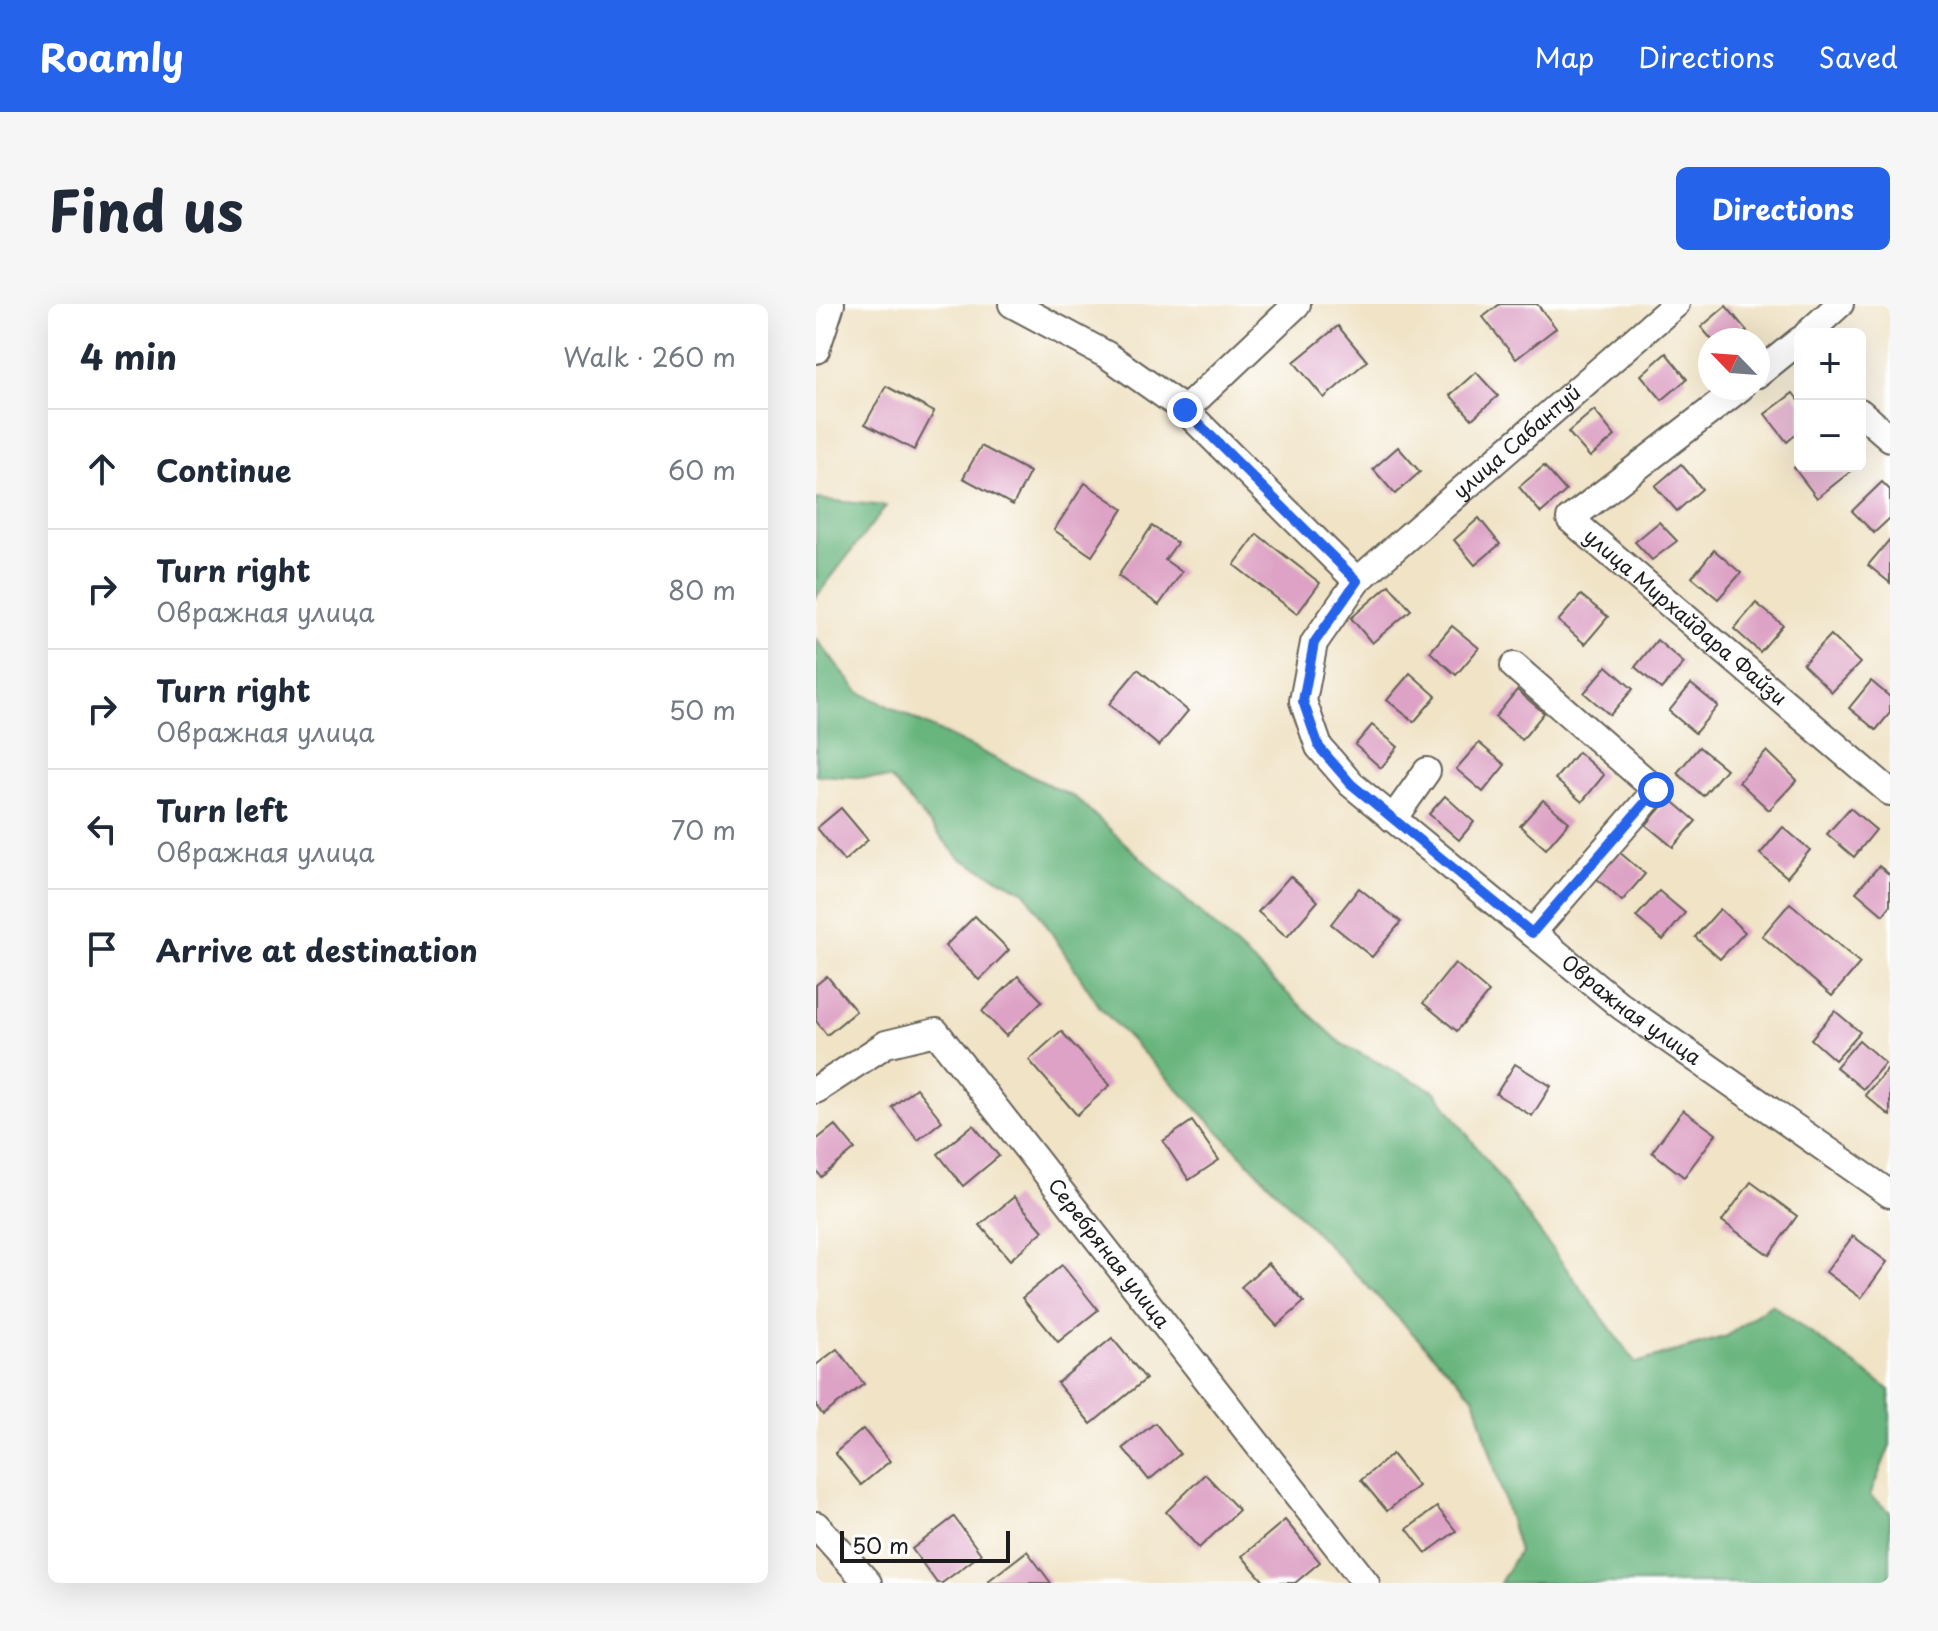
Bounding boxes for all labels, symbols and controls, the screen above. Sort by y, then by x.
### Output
text: Roamly [40,28,184,85]
text: Map [1535,35,1594,78]
text: Directions [1638,35,1775,78]
text: Saved [1819,35,1898,78]
text: Find us [48,166,244,251]
button: Directions [1676,167,1890,250]
north arrow [1698,328,1770,400]
map controls [1794,328,1866,472]
button: + [1794,328,1866,400]
text: 4 min [80,330,177,382]
text: Walk · 260 m [563,337,736,376]
street label: улица Сабантуй [1446,377,1587,505]
route end [1167,392,1203,428]
button: − [1794,400,1866,472]
icon: ahead [80,447,124,491]
text: Continue [156,447,291,492]
text: 60 m [668,450,736,489]
street label: улица Мирхайдара Файзи [1578,521,1794,712]
text: Turn right [156,547,311,592]
icon: right [80,567,124,611]
text: 80 m [668,570,736,609]
text: Овражная улица [156,592,375,631]
text: Turn right [156,667,311,712]
icon: right [80,687,124,731]
text: 50 m [669,690,736,729]
text: Овражная улица [156,712,375,751]
route start [1638,772,1674,808]
text: Turn left [156,787,288,832]
icon: left [80,807,124,851]
text: 70 m [671,810,736,849]
text: Овражная улица [156,832,375,871]
icon: arrive [80,927,124,971]
text: Arrive at destination [156,927,478,972]
street label: Овражная улица [1555,947,1708,1072]
street label: Серебряная улица [1041,1171,1178,1335]
scale bar [840,1527,1010,1563]
text: 50 m [852,1528,909,1561]

